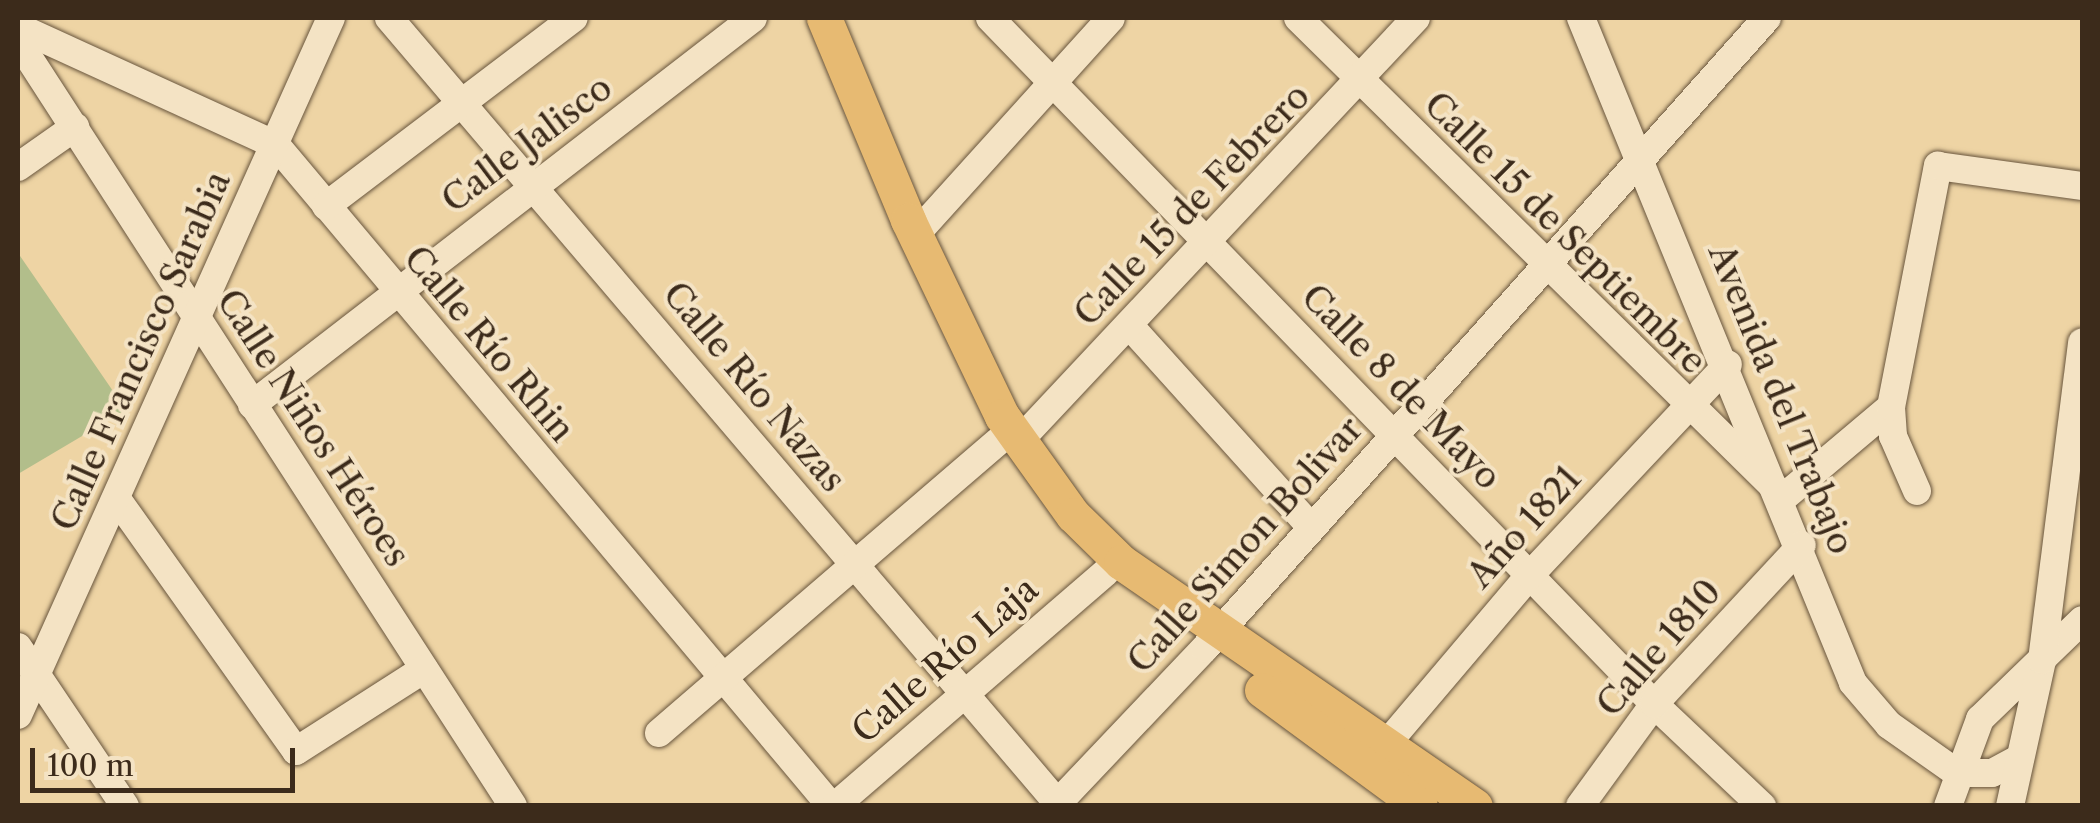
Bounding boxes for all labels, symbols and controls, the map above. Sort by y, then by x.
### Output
street label: Calle Jalisco [434,67,620,221]
street label: Calle 15 de Febrero [1066,75,1318,335]
street label: Calle 15 de Septiembre [1416,84,1714,382]
street label: Calle Francisco Sarabia [43,165,239,537]
street label: Avenida del Trabajo [1699,237,1863,561]
street label: Calle Río Rhin [395,238,583,450]
street label: Calle Río Nazas [654,274,854,500]
street label: Calle 8 de Mayo [1293,276,1509,498]
street label: Calle Niños Héroes [208,282,418,574]
street label: Calle Simon Bolivar [1119,408,1371,682]
street label: Año 1821 [1459,458,1589,596]
street label: Calle Río Laja [844,568,1046,752]
street label: Calle 1810 [1588,571,1730,725]
scale bar [35,728,300,790]
text: 100 m [47,747,134,784]

